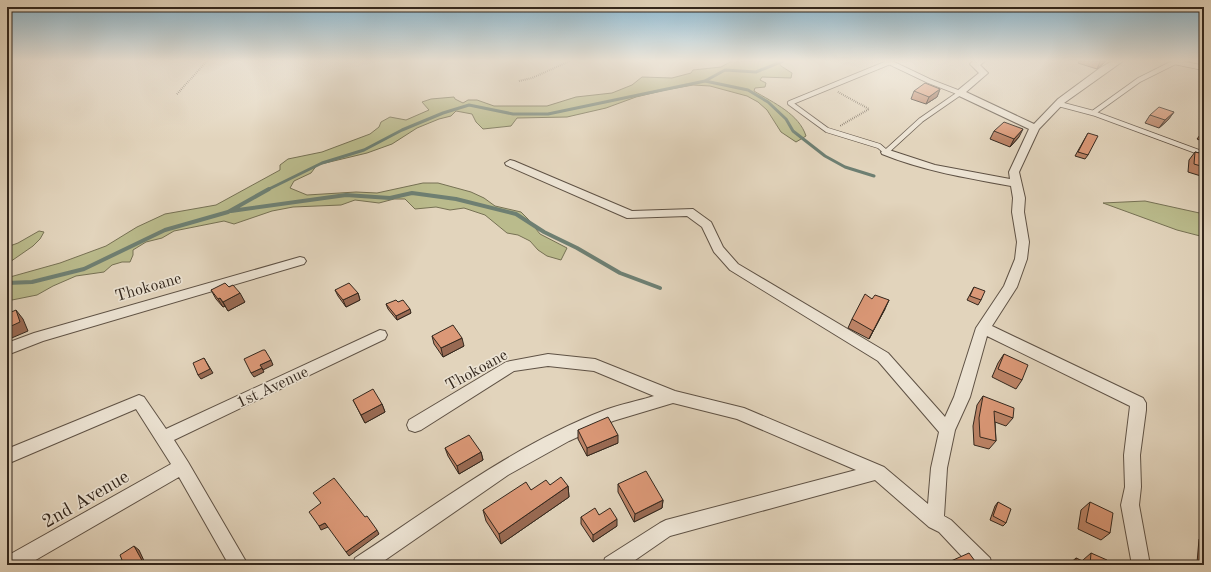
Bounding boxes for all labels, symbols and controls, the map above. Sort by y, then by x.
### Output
street label: Thokoane [114,271,184,305]
street label: Thokoane [443,347,511,394]
street label: 1st Avenue [235,364,311,411]
street label: 2nd Avenue [40,468,133,533]

